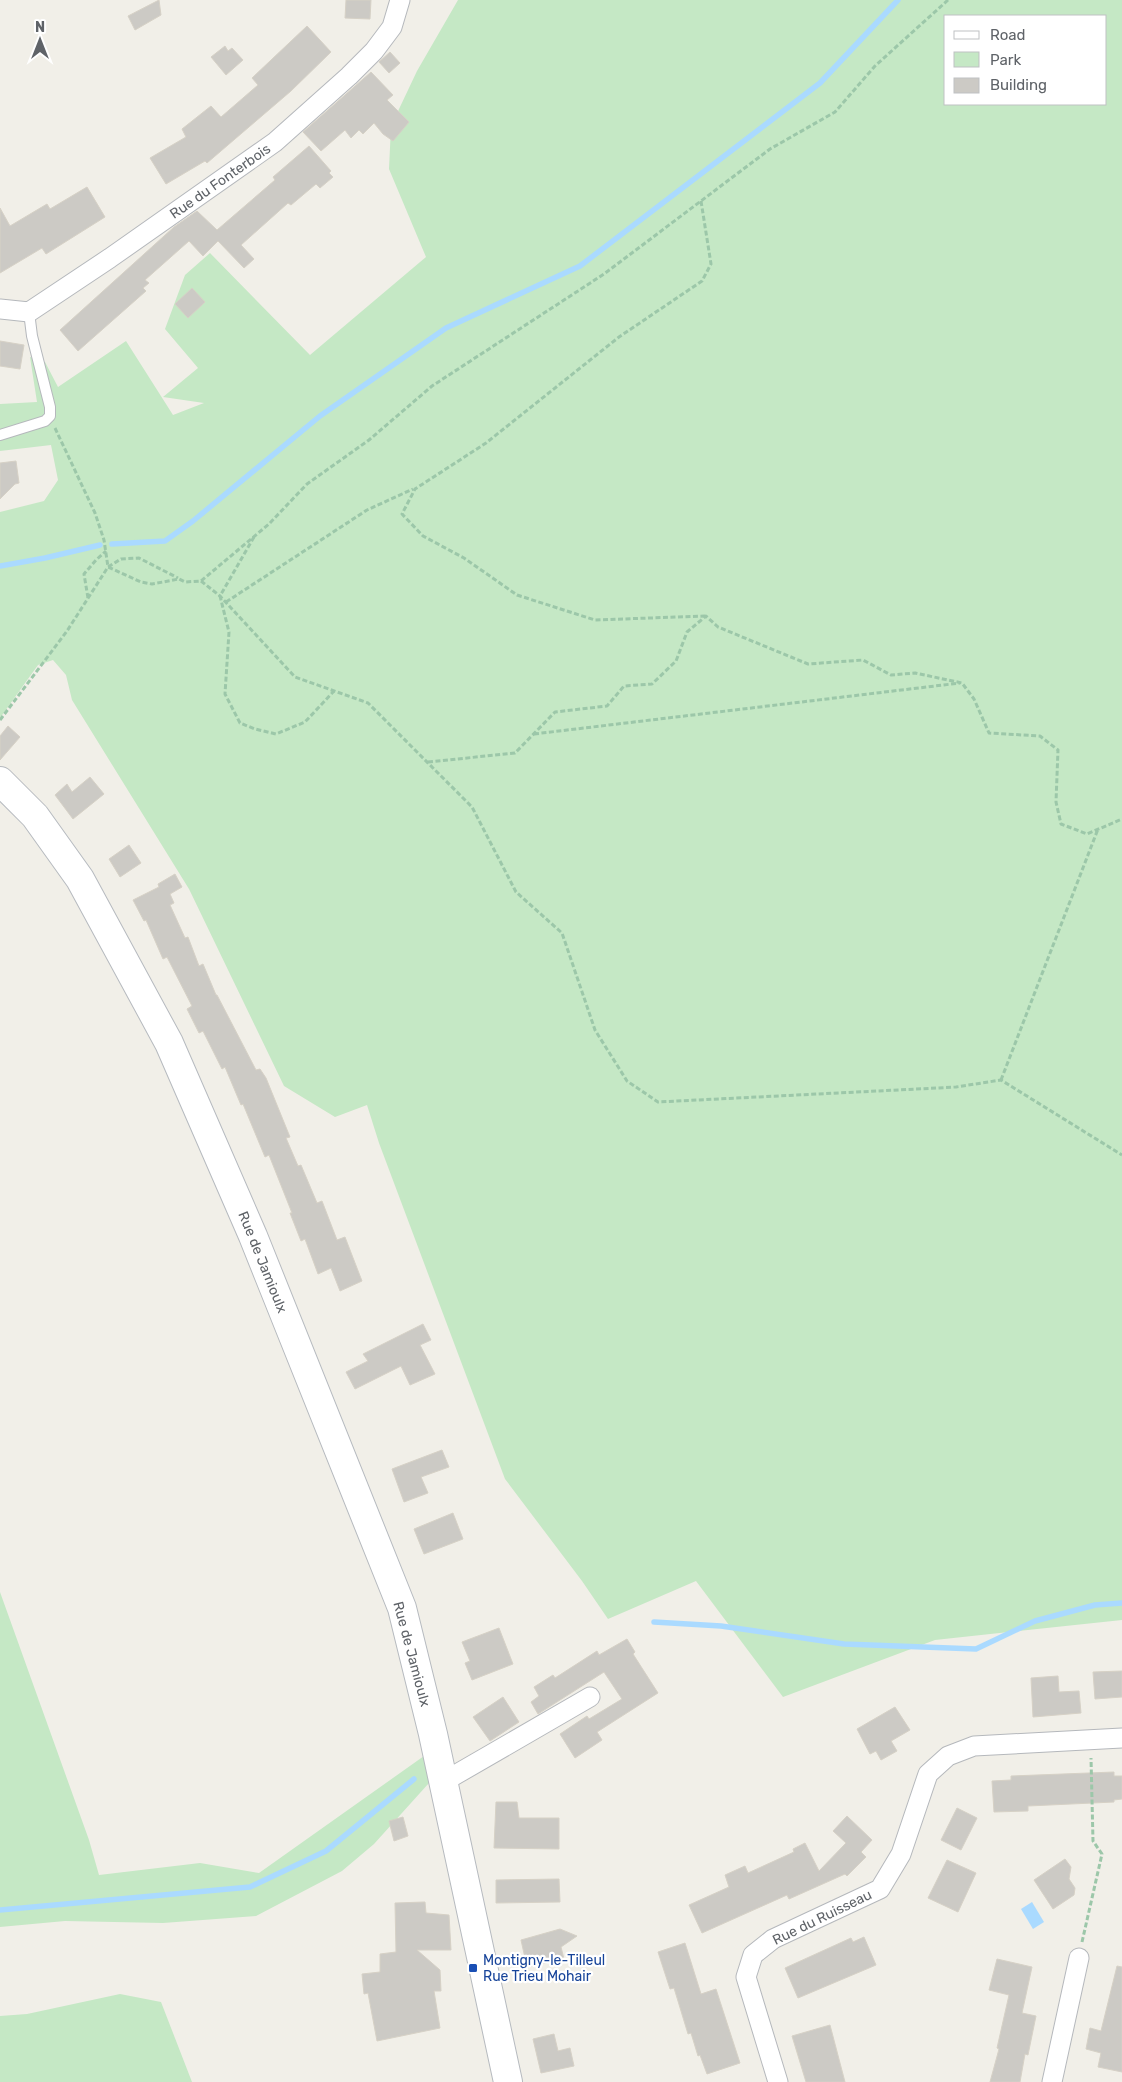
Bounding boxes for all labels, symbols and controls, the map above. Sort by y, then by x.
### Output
north arrow [15,15,65,65]
legend [944,15,1107,105]
text: N [35,19,45,36]
text: Road [990,26,1026,44]
text: Park [990,51,1021,69]
text: Building [990,76,1047,94]
street label: Rue du Fonterbois [167,140,274,223]
street label: Rue de Jamioulx [234,1209,291,1316]
street label: Rue de Jamioulx [389,1600,434,1709]
street label: Rue du Ruisseau [770,1886,875,1949]
place label: Montigny-le-Tilleul Rue Trieu Mohair [483,1952,605,1985]
marker: Montigny-le-Tilleul Rue Trieu Mohair [467,1962,479,1974]

